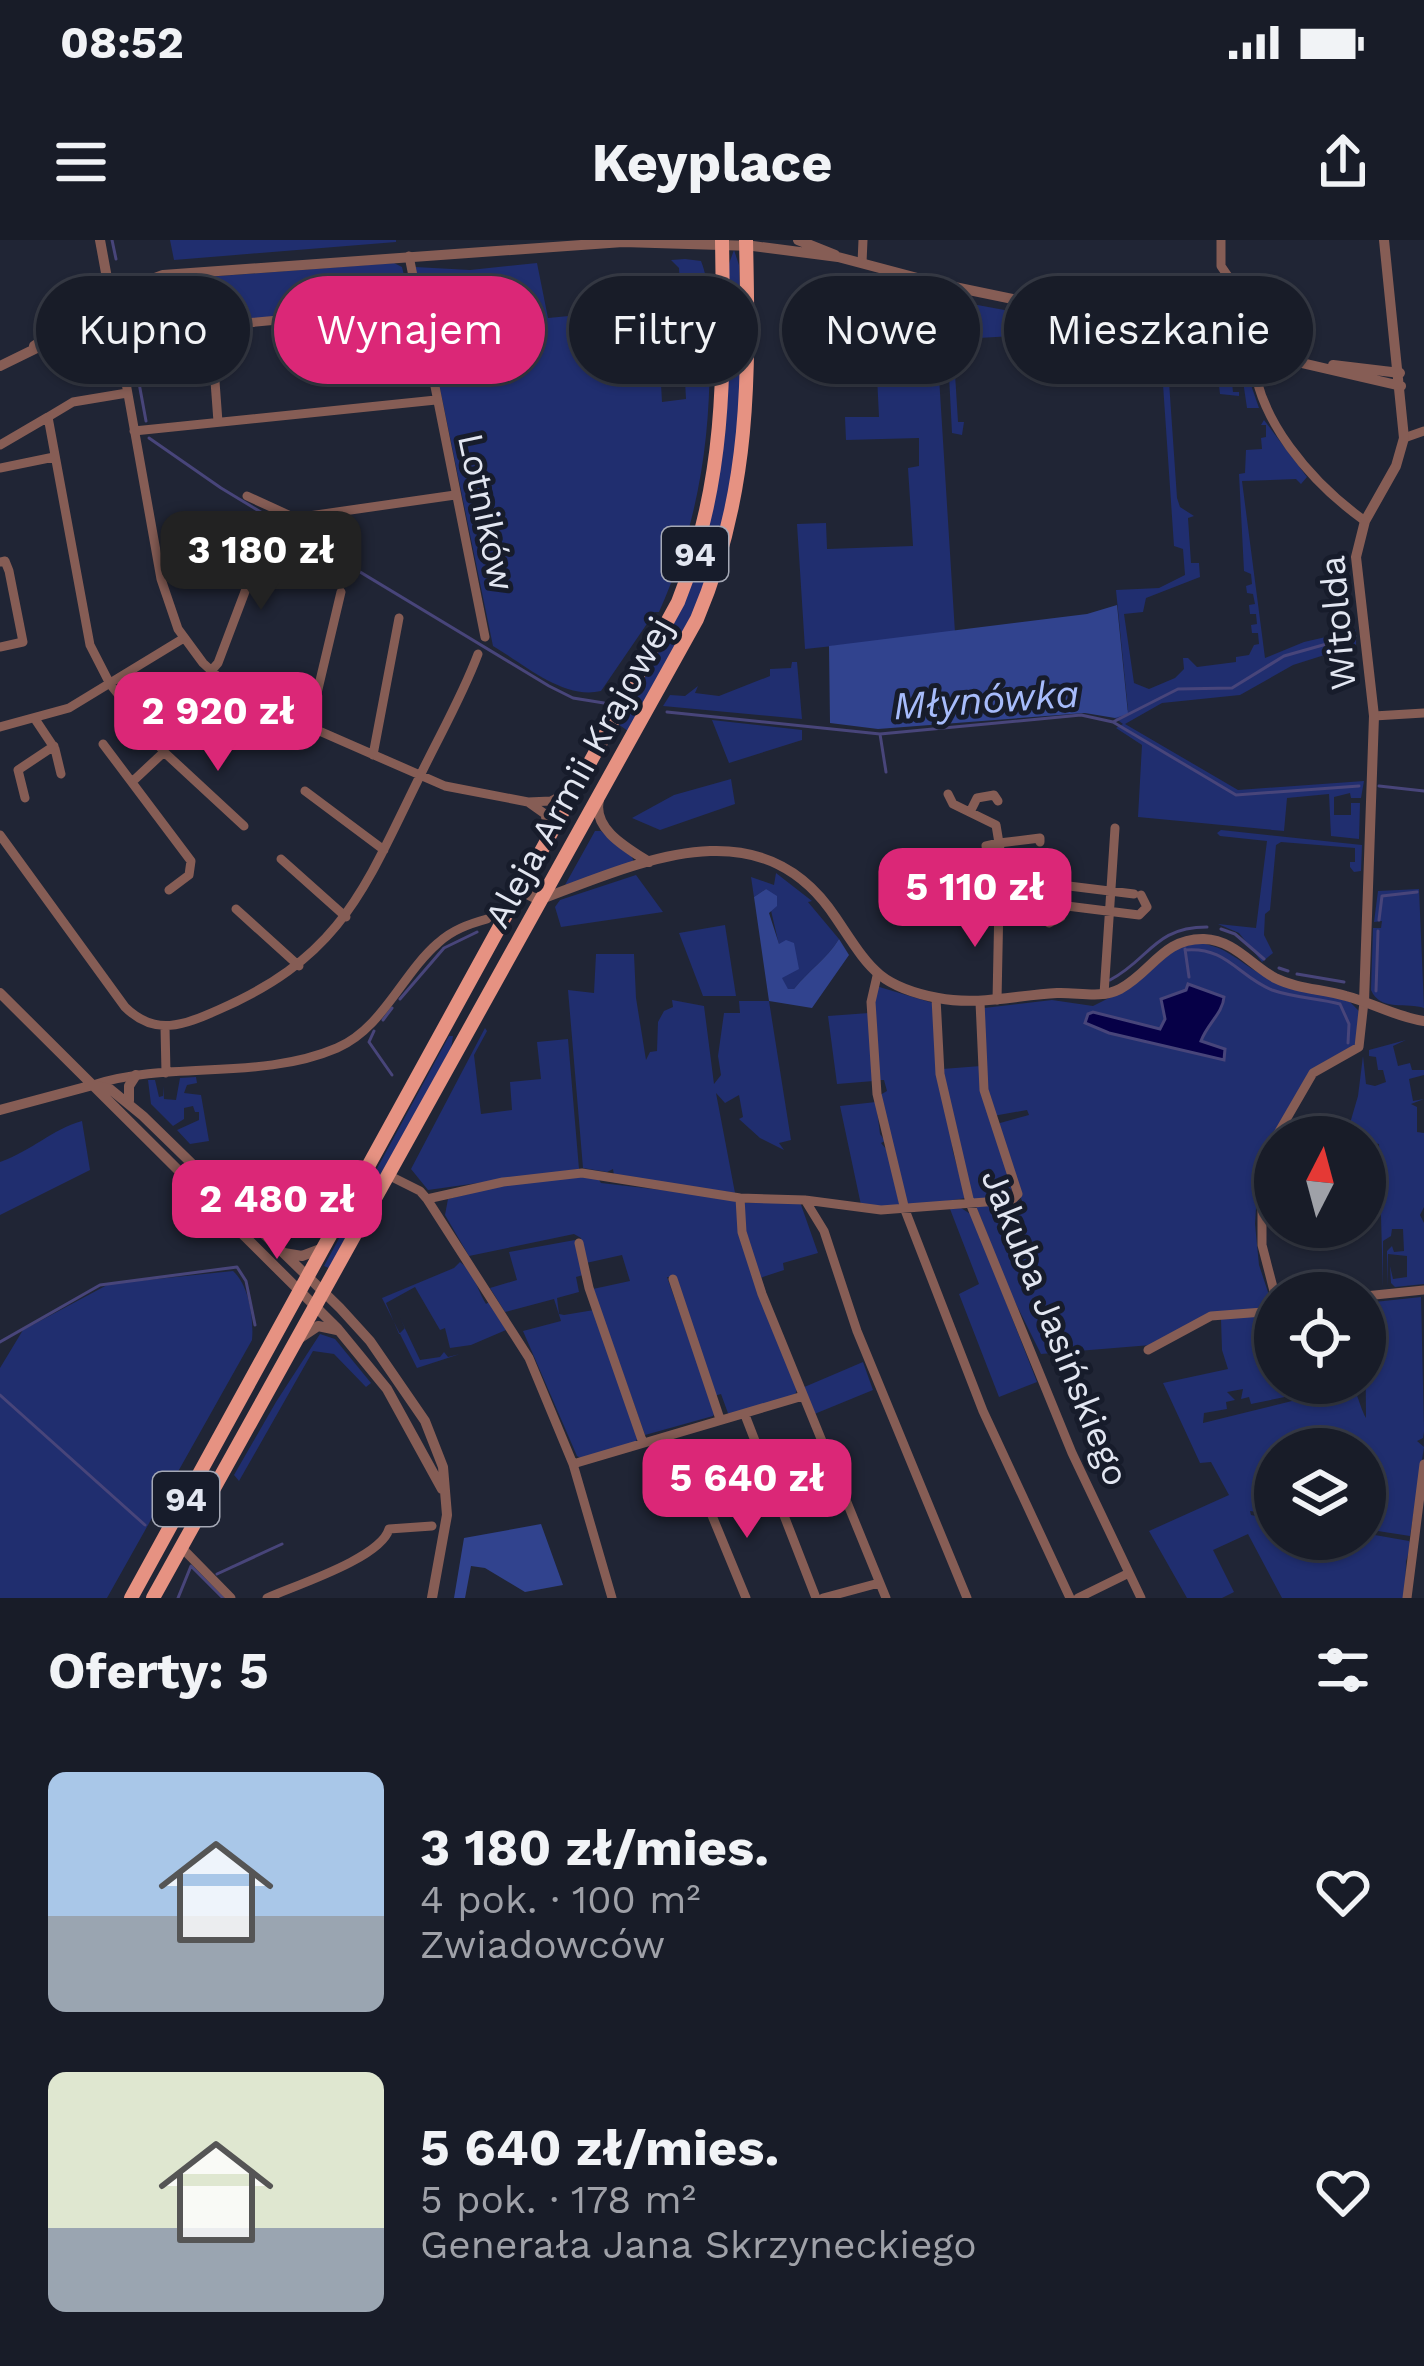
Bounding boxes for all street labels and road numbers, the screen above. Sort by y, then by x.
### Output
street label: Lotników [449,430,523,595]
road number: 94 [662,527,728,581]
street label: Witolda [1311,554,1365,692]
street label: Aleja Armii Krajowej [476,610,682,935]
street label: Jakuba Jasińskiego [972,1163,1138,1492]
road number: 94 [153,1472,219,1526]

